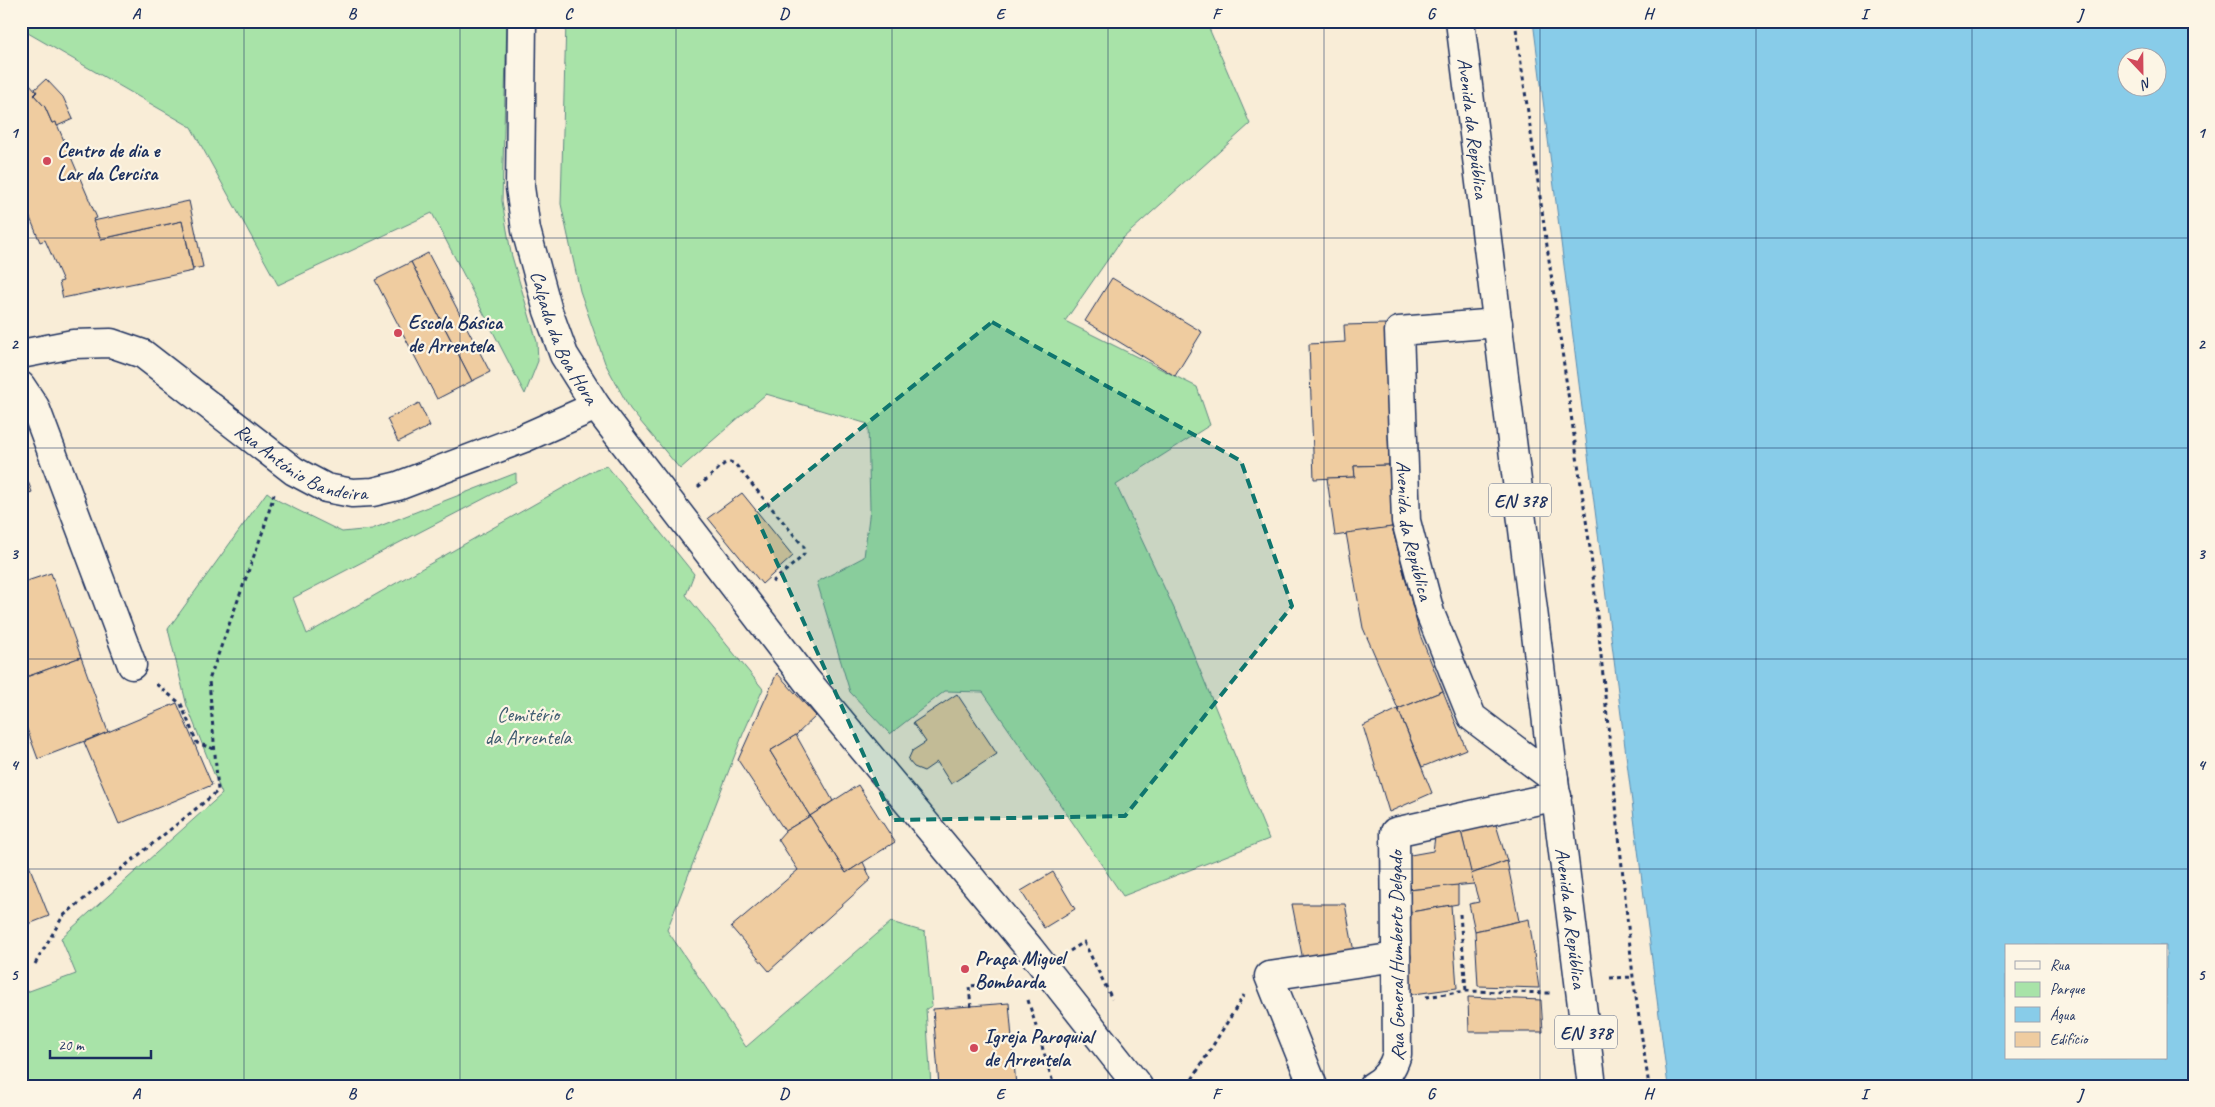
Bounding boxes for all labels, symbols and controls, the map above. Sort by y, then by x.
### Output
text: A [132,4,142,24]
text: B [348,4,358,24]
text: C [564,4,574,24]
text: D [779,4,790,24]
text: E [996,4,1007,24]
text: F [1212,4,1223,24]
text: G [1427,4,1437,24]
text: H [1643,4,1655,24]
text: I [1861,4,1871,24]
text: J [2076,4,2085,24]
north arrow [2118,48,2168,98]
street label: Avenida da República [1452,56,1494,202]
text: N [2137,74,2154,94]
text: 1 [10,123,19,143]
text: 1 [2197,123,2206,143]
place label: Centro de dia e Lar da Cercisa [57,138,161,186]
marker: Centro de dia e Lar da Cercisa [41,155,53,167]
street label: Calçada da Boa Hora [525,268,604,410]
place label: Escola Básica de Arrentela [408,310,504,358]
marker: Escola Básica de Arrentela [392,327,404,339]
text: 2 [10,334,19,354]
text: 2 [2197,334,2206,354]
street label: Rua António Bandeira [230,418,369,506]
street label: Avenida da República [1391,460,1439,605]
road number: EN 378 [1489,484,1551,516]
text: 3 [10,544,19,564]
text: 3 [2197,544,2206,564]
park label: Cemitério da Arrentela [485,702,573,750]
text: 4 [10,755,19,775]
text: 4 [2197,755,2206,775]
street label: Avenida da República [1550,846,1592,992]
street label: Rua General Humberto Delgado [1383,849,1412,1063]
legend [2005,944,2168,1060]
place label: Praça Miguel Bombarda [975,946,1068,994]
text: Rua [2050,956,2070,975]
marker: Praça Miguel Bombarda [959,963,971,975]
text: 5 [11,965,20,985]
text: 5 [2198,965,2207,985]
text: Parque [2050,980,2086,999]
text: Água [2050,1006,2075,1025]
road number: EN 378 [1555,1016,1617,1048]
place label: Igreja Paroquial de Arrentela [984,1024,1097,1072]
scale bar [50,1027,151,1059]
text: Edifício [2050,1030,2089,1049]
text: 20 m [58,1036,85,1055]
marker: Igreja Paroquial de Arrentela [968,1042,980,1054]
text: A [132,1084,142,1104]
text: B [348,1084,358,1104]
text: C [564,1084,574,1104]
text: D [779,1084,790,1104]
text: E [996,1084,1007,1104]
text: F [1212,1084,1223,1104]
text: G [1427,1084,1437,1104]
text: H [1643,1084,1655,1104]
text: I [1861,1084,1871,1104]
text: J [2076,1084,2085,1104]

